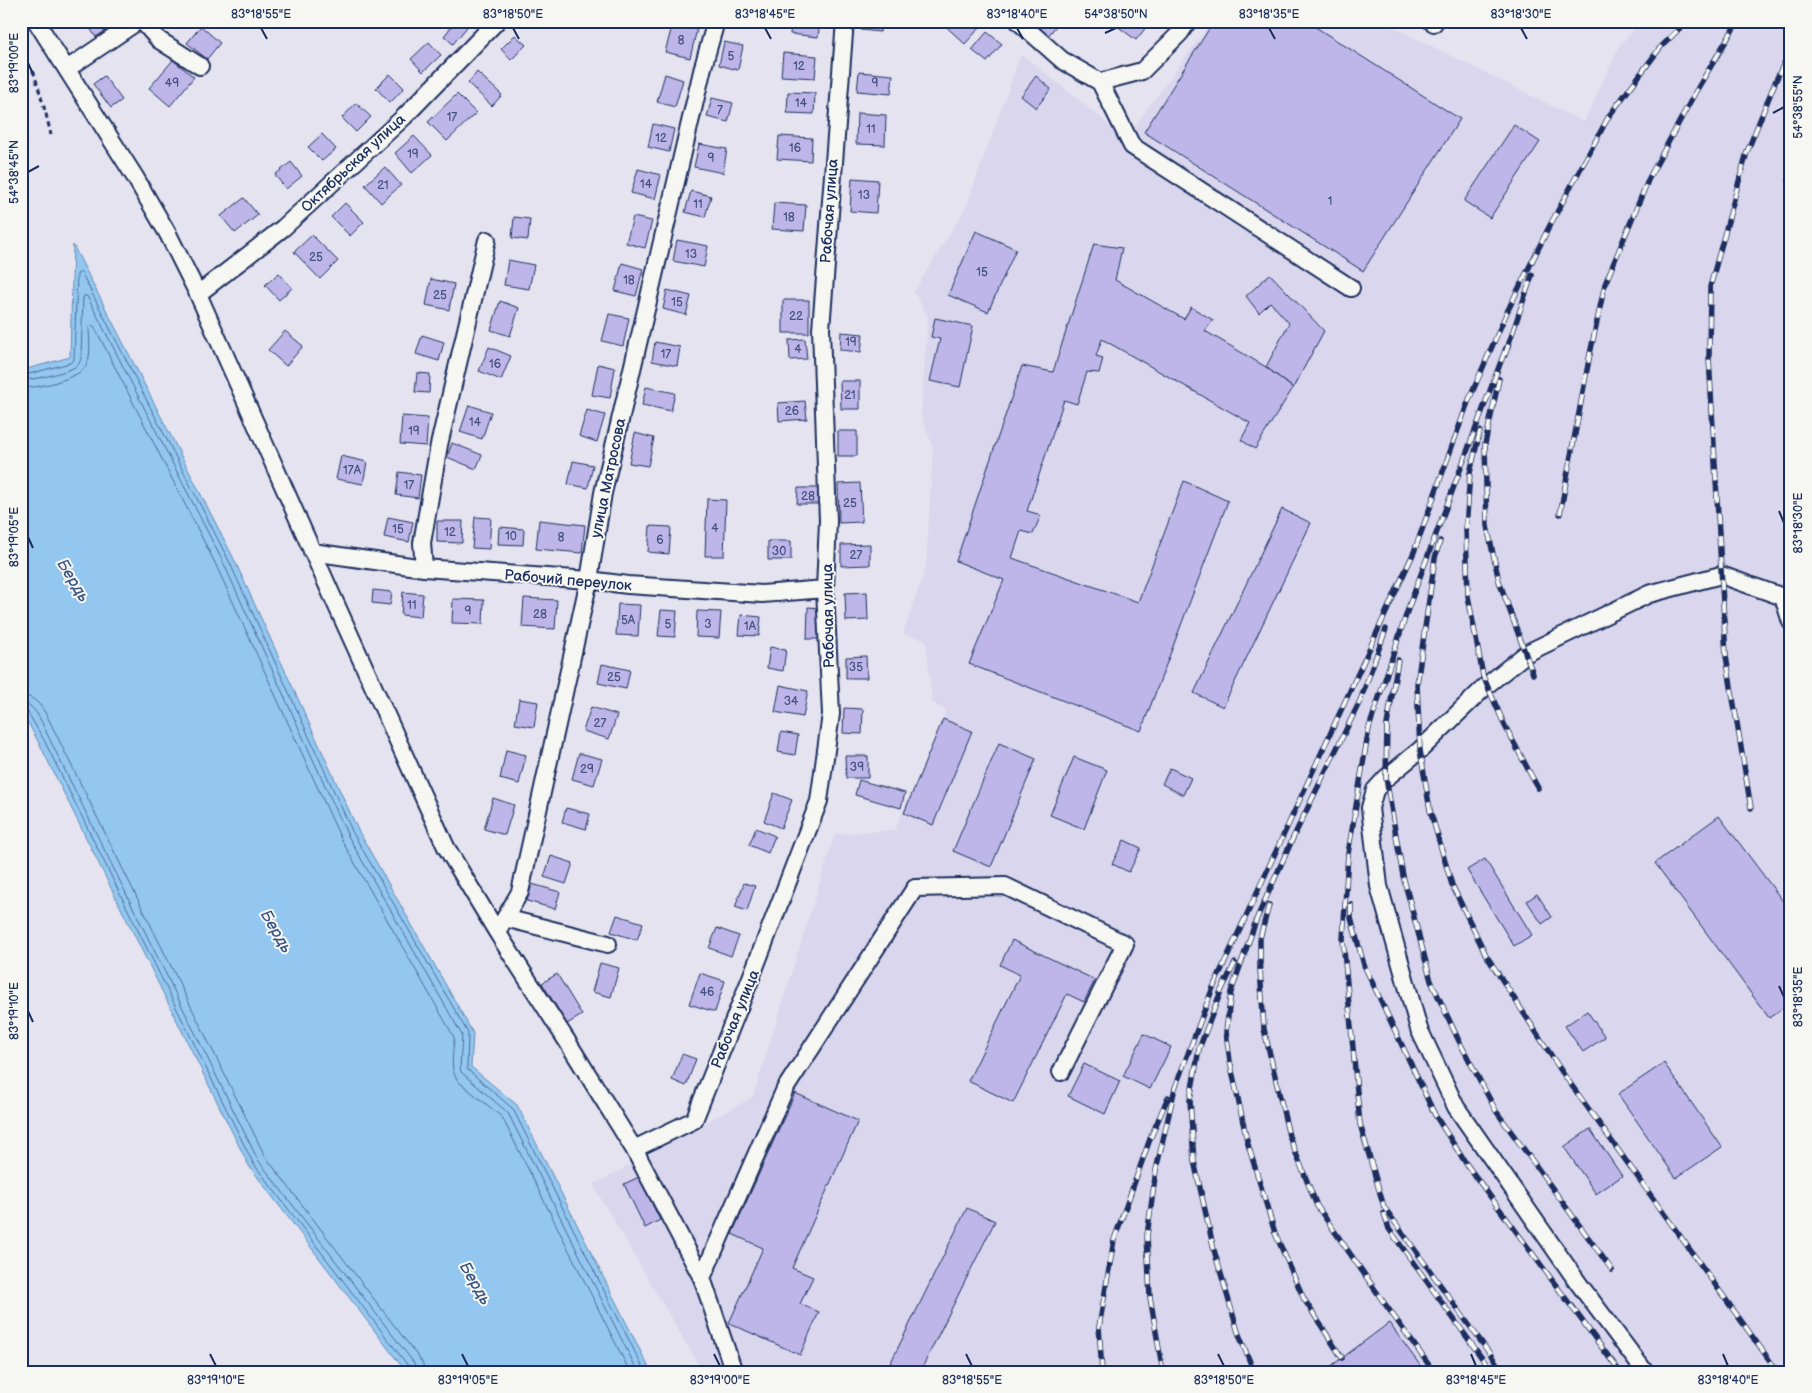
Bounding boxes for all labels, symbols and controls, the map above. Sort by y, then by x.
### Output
text: 83°18'55"E [231,7,291,22]
text: 83°18'50"E [483,7,543,22]
text: 83°18'45"E [735,7,795,22]
text: 83°18'40"E [987,7,1047,22]
text: 54°38'50"N [1084,7,1148,22]
text: 83°18'35"E [1239,7,1299,22]
text: 83°18'30"E [1491,7,1551,22]
text: 83°19'00"E [7,33,22,93]
house number: 8 [678,33,685,48]
house number: 5 [728,49,735,64]
house number: 12 [793,59,805,74]
text: 54°38'55"N [1791,75,1806,139]
house number: 49 [165,76,179,91]
house number: 9 [872,76,879,91]
house number: 14 [795,96,808,111]
house number: 7 [717,103,723,118]
street label: Октябрьская улица [297,110,410,217]
house number: 17 [447,110,457,125]
house number: 11 [866,122,876,137]
house number: 12 [655,131,667,146]
text: 54°38'45"N [7,140,22,204]
house number: 16 [789,141,801,156]
house number: 19 [407,147,419,162]
house number: 9 [708,151,715,166]
street label: Рабочая улица [816,158,843,264]
house number: 14 [640,177,653,192]
house number: 21 [377,178,389,193]
house number: 13 [858,188,870,203]
house number: 1 [1328,194,1332,209]
house number: 11 [693,197,703,212]
house number: 18 [783,210,795,225]
house number: 13 [685,247,697,262]
house number: 25 [309,250,323,265]
house number: 15 [976,265,988,280]
house number: 18 [623,273,635,288]
house number: 25 [433,288,447,303]
house number: 15 [671,295,683,310]
house number: 22 [789,309,803,324]
house number: 19 [845,335,857,350]
house number: 4 [794,342,802,357]
house number: 17 [661,347,671,362]
house number: 16 [489,357,501,372]
house number: 21 [844,388,856,403]
house number: 26 [785,404,799,419]
house number: 14 [469,415,482,430]
street label: улица Матросова [586,416,631,540]
house number: 19 [408,424,420,439]
house number: 17А [343,463,362,478]
house number: 17 [404,478,414,493]
house number: 28 [801,489,815,504]
text: 83°18'30"E [1791,493,1806,553]
house number: 25 [843,496,857,511]
text: 83°19'05"E [7,507,22,567]
house number: 4 [711,521,719,536]
house number: 15 [392,522,404,537]
house number: 12 [444,525,456,540]
house number: 10 [505,529,517,544]
house number: 8 [558,530,565,545]
house number: 6 [656,533,664,548]
house number: 30 [772,544,786,559]
house number: 27 [850,548,863,563]
water label: Бердь [53,556,93,606]
street label: Рабочая улица [818,563,839,669]
street label: Рабочий переулок [503,565,633,596]
house number: 11 [407,598,417,613]
house number: 9 [465,604,472,619]
house number: 28 [533,607,547,622]
house number: 5А [621,613,636,628]
house number: 5 [665,617,672,632]
house number: 3 [704,617,712,632]
house number: 1А [744,619,757,634]
house number: 35 [849,660,863,675]
house number: 25 [607,670,621,685]
house number: 34 [784,694,799,709]
house number: 27 [594,716,607,731]
house number: 39 [850,760,864,775]
house number: 29 [580,762,594,777]
water label: Бердь [256,907,296,957]
street label: Рабочая улица [707,967,764,1071]
text: 83°18'35"E [1791,967,1806,1027]
text: 83°19'10"E [7,982,22,1040]
house number: 46 [700,985,714,1000]
water label: Бердь [455,1259,495,1309]
text: 83°19'10"E [187,1373,245,1388]
text: 83°19'05"E [438,1373,498,1388]
text: 83°19'00"E [690,1373,750,1388]
text: 83°18'55"E [942,1373,1002,1388]
text: 83°18'50"E [1194,1373,1254,1388]
text: 83°18'45"E [1446,1373,1506,1388]
text: 83°18'40"E [1698,1373,1758,1388]

